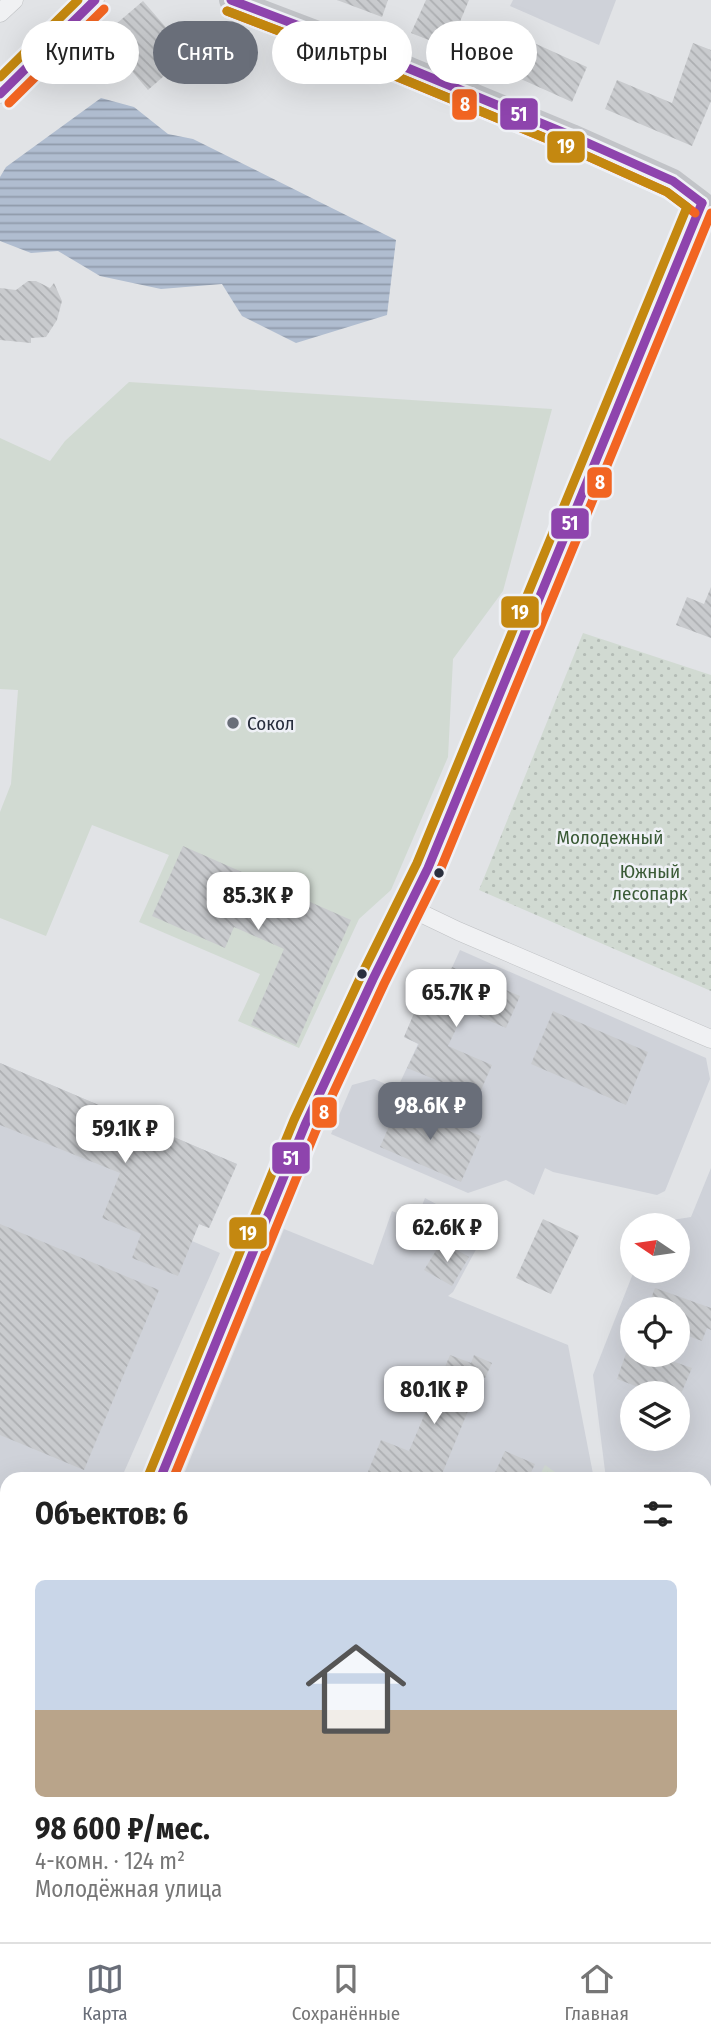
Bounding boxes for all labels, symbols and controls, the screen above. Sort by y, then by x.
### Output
chip: Купить [21,21,139,84]
chip: Снять [153,21,258,84]
chip: Фильтры [272,21,412,84]
chip: Новое [426,21,537,84]
line badge: 8 [451,88,478,121]
text: 8 [460,93,470,116]
line badge: 51 [499,97,539,131]
text: 51 [511,103,527,126]
line badge: 19 [546,130,586,164]
text: 19 [557,135,575,158]
line badge: 8 [586,466,613,499]
text: 8 [595,471,605,494]
line badge: 51 [550,507,590,540]
text: 51 [562,512,578,535]
line badge: 19 [500,595,540,629]
text: 19 [511,601,529,624]
place label: Сокол [247,712,295,735]
marker: Сокол [225,715,241,731]
park label: Молодежный [557,826,663,849]
park label: Южный лесопарк [612,860,688,905]
unlabelled marker [432,866,446,880]
pin: 85.3K ₽ [193,872,323,932]
text: 85.3K ₽ [223,881,293,909]
unlabelled marker [355,967,369,981]
pin: 65.7K ₽ [391,970,521,1029]
text: 65.7K ₽ [422,978,490,1006]
pin: 98.6K ₽ [365,1082,495,1142]
text: 98.6K ₽ [394,1091,466,1119]
line badge: 8 [311,1096,338,1129]
text: 8 [319,1101,329,1124]
pin: 59.1K ₽ [60,1106,190,1165]
text: 59.1K ₽ [92,1114,158,1142]
line badge: 51 [271,1141,311,1175]
text: 51 [283,1147,299,1170]
pin: 62.6K ₽ [382,1204,512,1264]
text: 62.6K ₽ [412,1213,482,1241]
north arrow [620,1213,690,1283]
map controls [620,1213,690,1451]
line badge: 19 [228,1216,268,1250]
text: 19 [239,1222,257,1245]
button: locate [620,1297,690,1367]
pin: 80.1K ₽ [369,1366,499,1426]
text: 80.1K ₽ [400,1375,468,1403]
button: layers [620,1381,690,1451]
icon: filters [639,1495,677,1533]
text: Объектов: 6 [35,1496,188,1532]
icon: home [293,1626,419,1752]
text: 98 600 ₽/мес. [35,1811,210,1847]
text: 4-комн. · 124 m² [35,1847,185,1875]
text: Молодёжная улица [35,1875,222,1903]
tab: Карта [82,1960,128,2025]
tab: Сохранённые [292,1960,400,2025]
tab: Главная [565,1960,629,2025]

